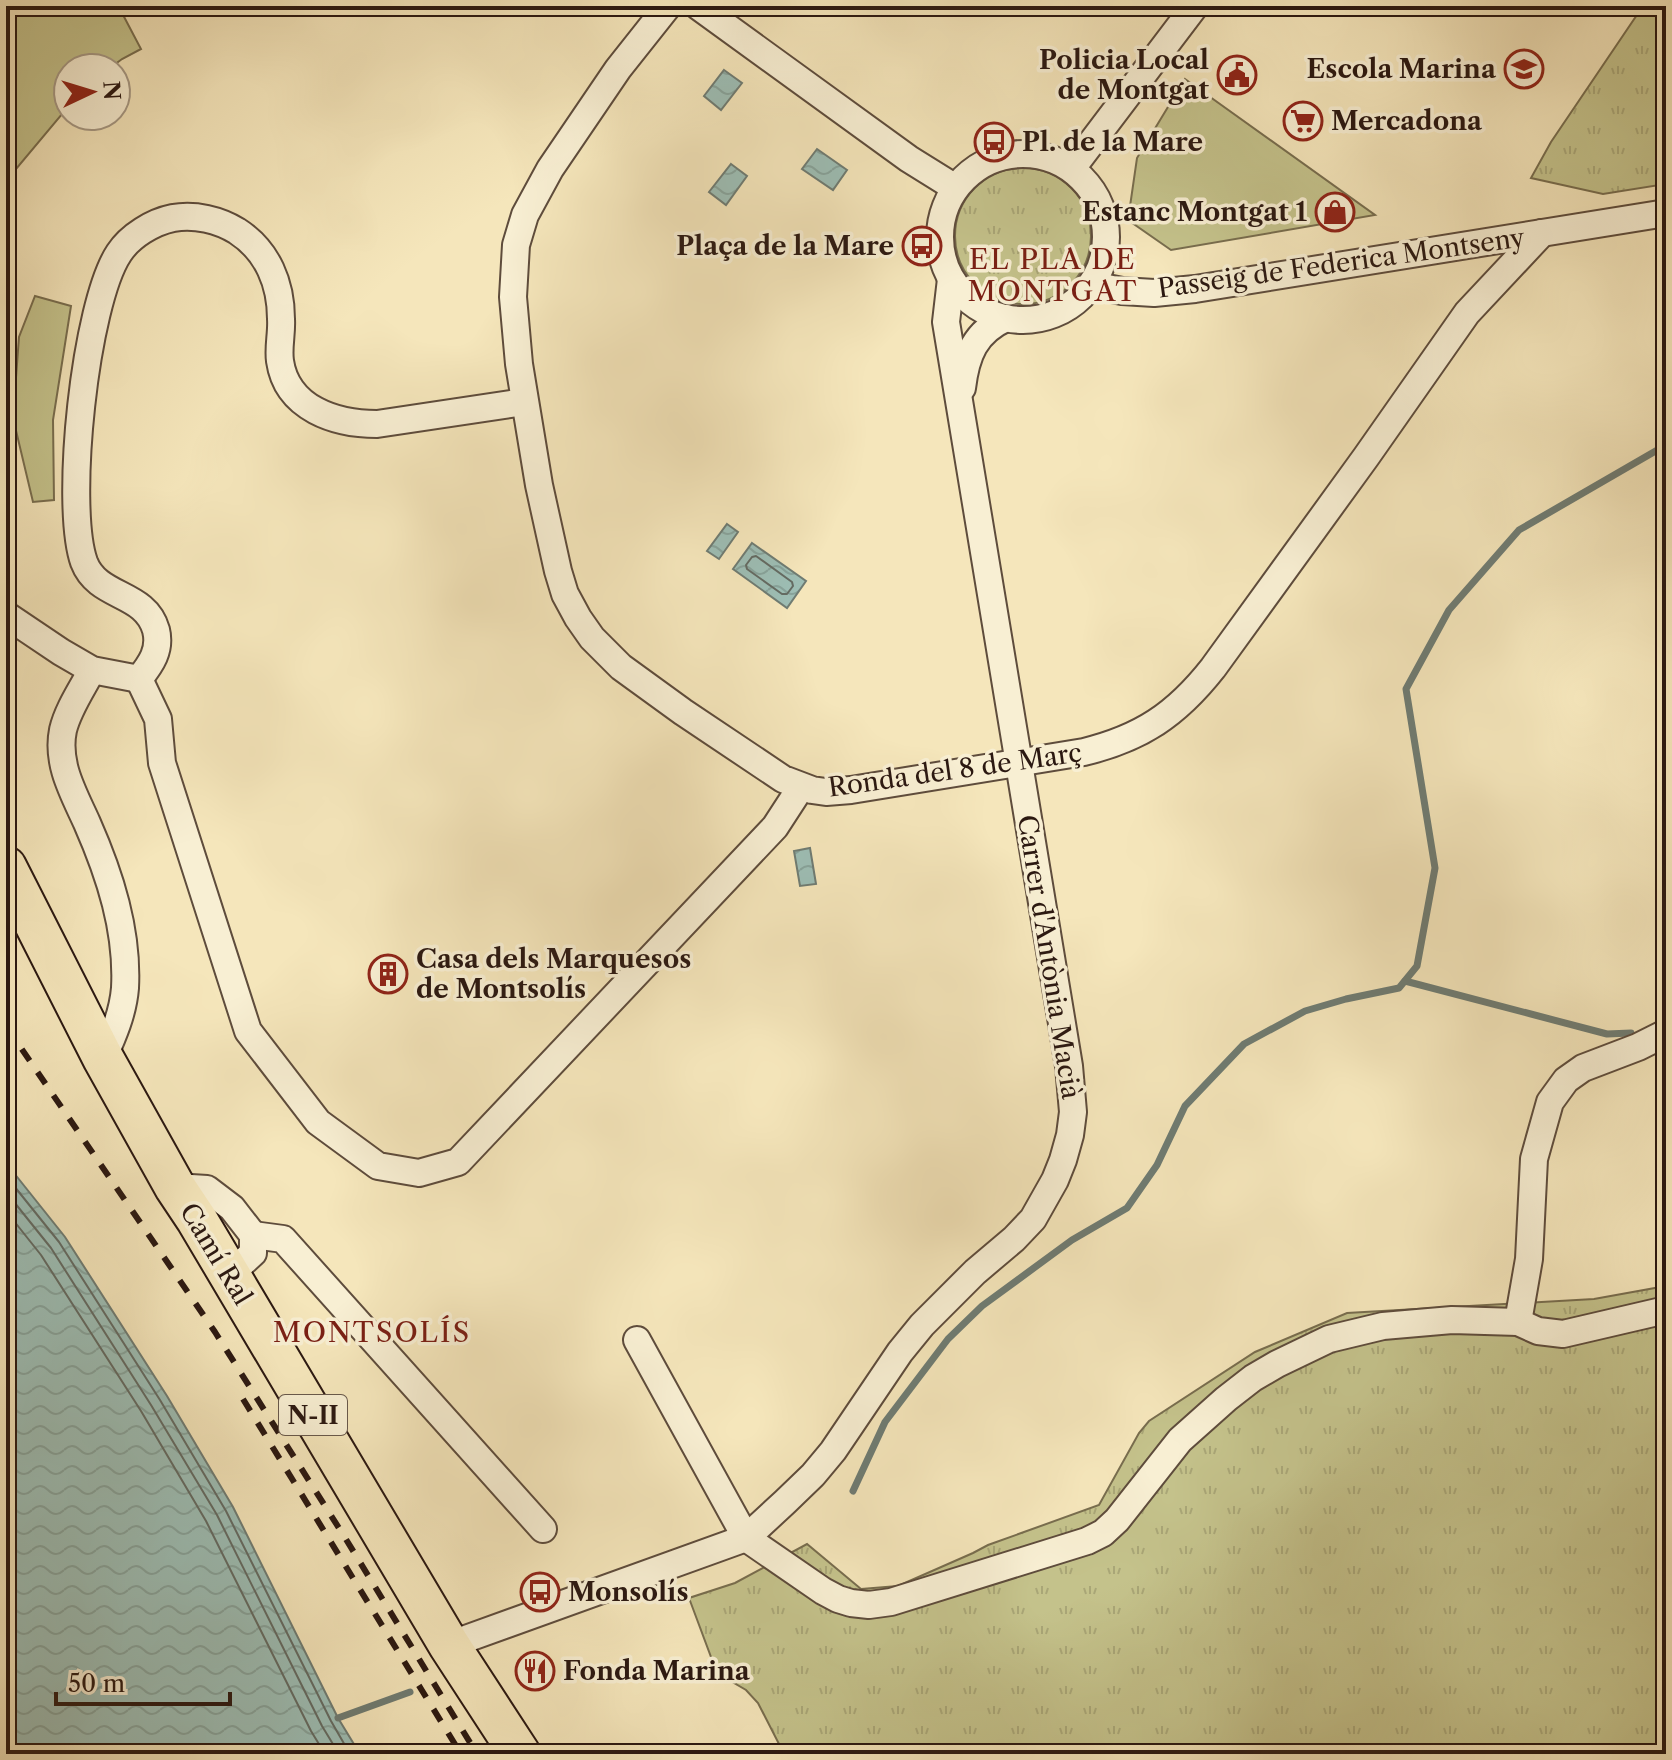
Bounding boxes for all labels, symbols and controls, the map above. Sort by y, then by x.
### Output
place label: Policia Local de Montgat [1039,44,1210,106]
school or university icon: Escola Marina [1503,48,1545,90]
north arrow [52,52,132,132]
place label: Escola Marina [1307,53,1497,85]
public building icon: Policia Local de Montgat [1216,54,1258,96]
text: N [97,80,126,101]
supermarket icon: Mercadona [1282,100,1324,142]
place label: Mercadona [1331,105,1483,137]
bus stop icon: Pl. de la Mare [973,121,1015,163]
place label: Pl. de la Mare [1022,126,1203,158]
shop icon: Estanc Montgat 1 [1314,191,1356,233]
place label: Estanc Montgat 1 [1082,196,1307,228]
street label: Passeig de Federica Montseny [1155,221,1527,305]
bus stop icon: Plaça de la Mare [901,225,943,267]
place label: Plaça de la Mare [676,230,894,262]
district label: EL PLA DE MONTGAT [968,242,1138,308]
street label: Ronda del 8 de Març [826,736,1084,804]
street label: Carrer d'Antònia Macià [1011,813,1087,1102]
place label: Casa dels Marquesos de Montsolís [416,943,691,1005]
building icon: Casa dels Marquesos de Montsolís [367,953,409,995]
street label: Camí Ral [173,1197,259,1311]
district label: MONTSOLÍS [273,1315,471,1349]
road number: N-II [279,1395,347,1435]
bus stop icon: Monsolís [519,1571,561,1613]
place label: Monsolís [568,1576,688,1608]
restaurant icon: Fonda Marina [514,1650,556,1692]
place label: Fonda Marina [563,1655,751,1687]
scale bar [56,1656,230,1706]
text: 50 m [68,1669,125,1698]

